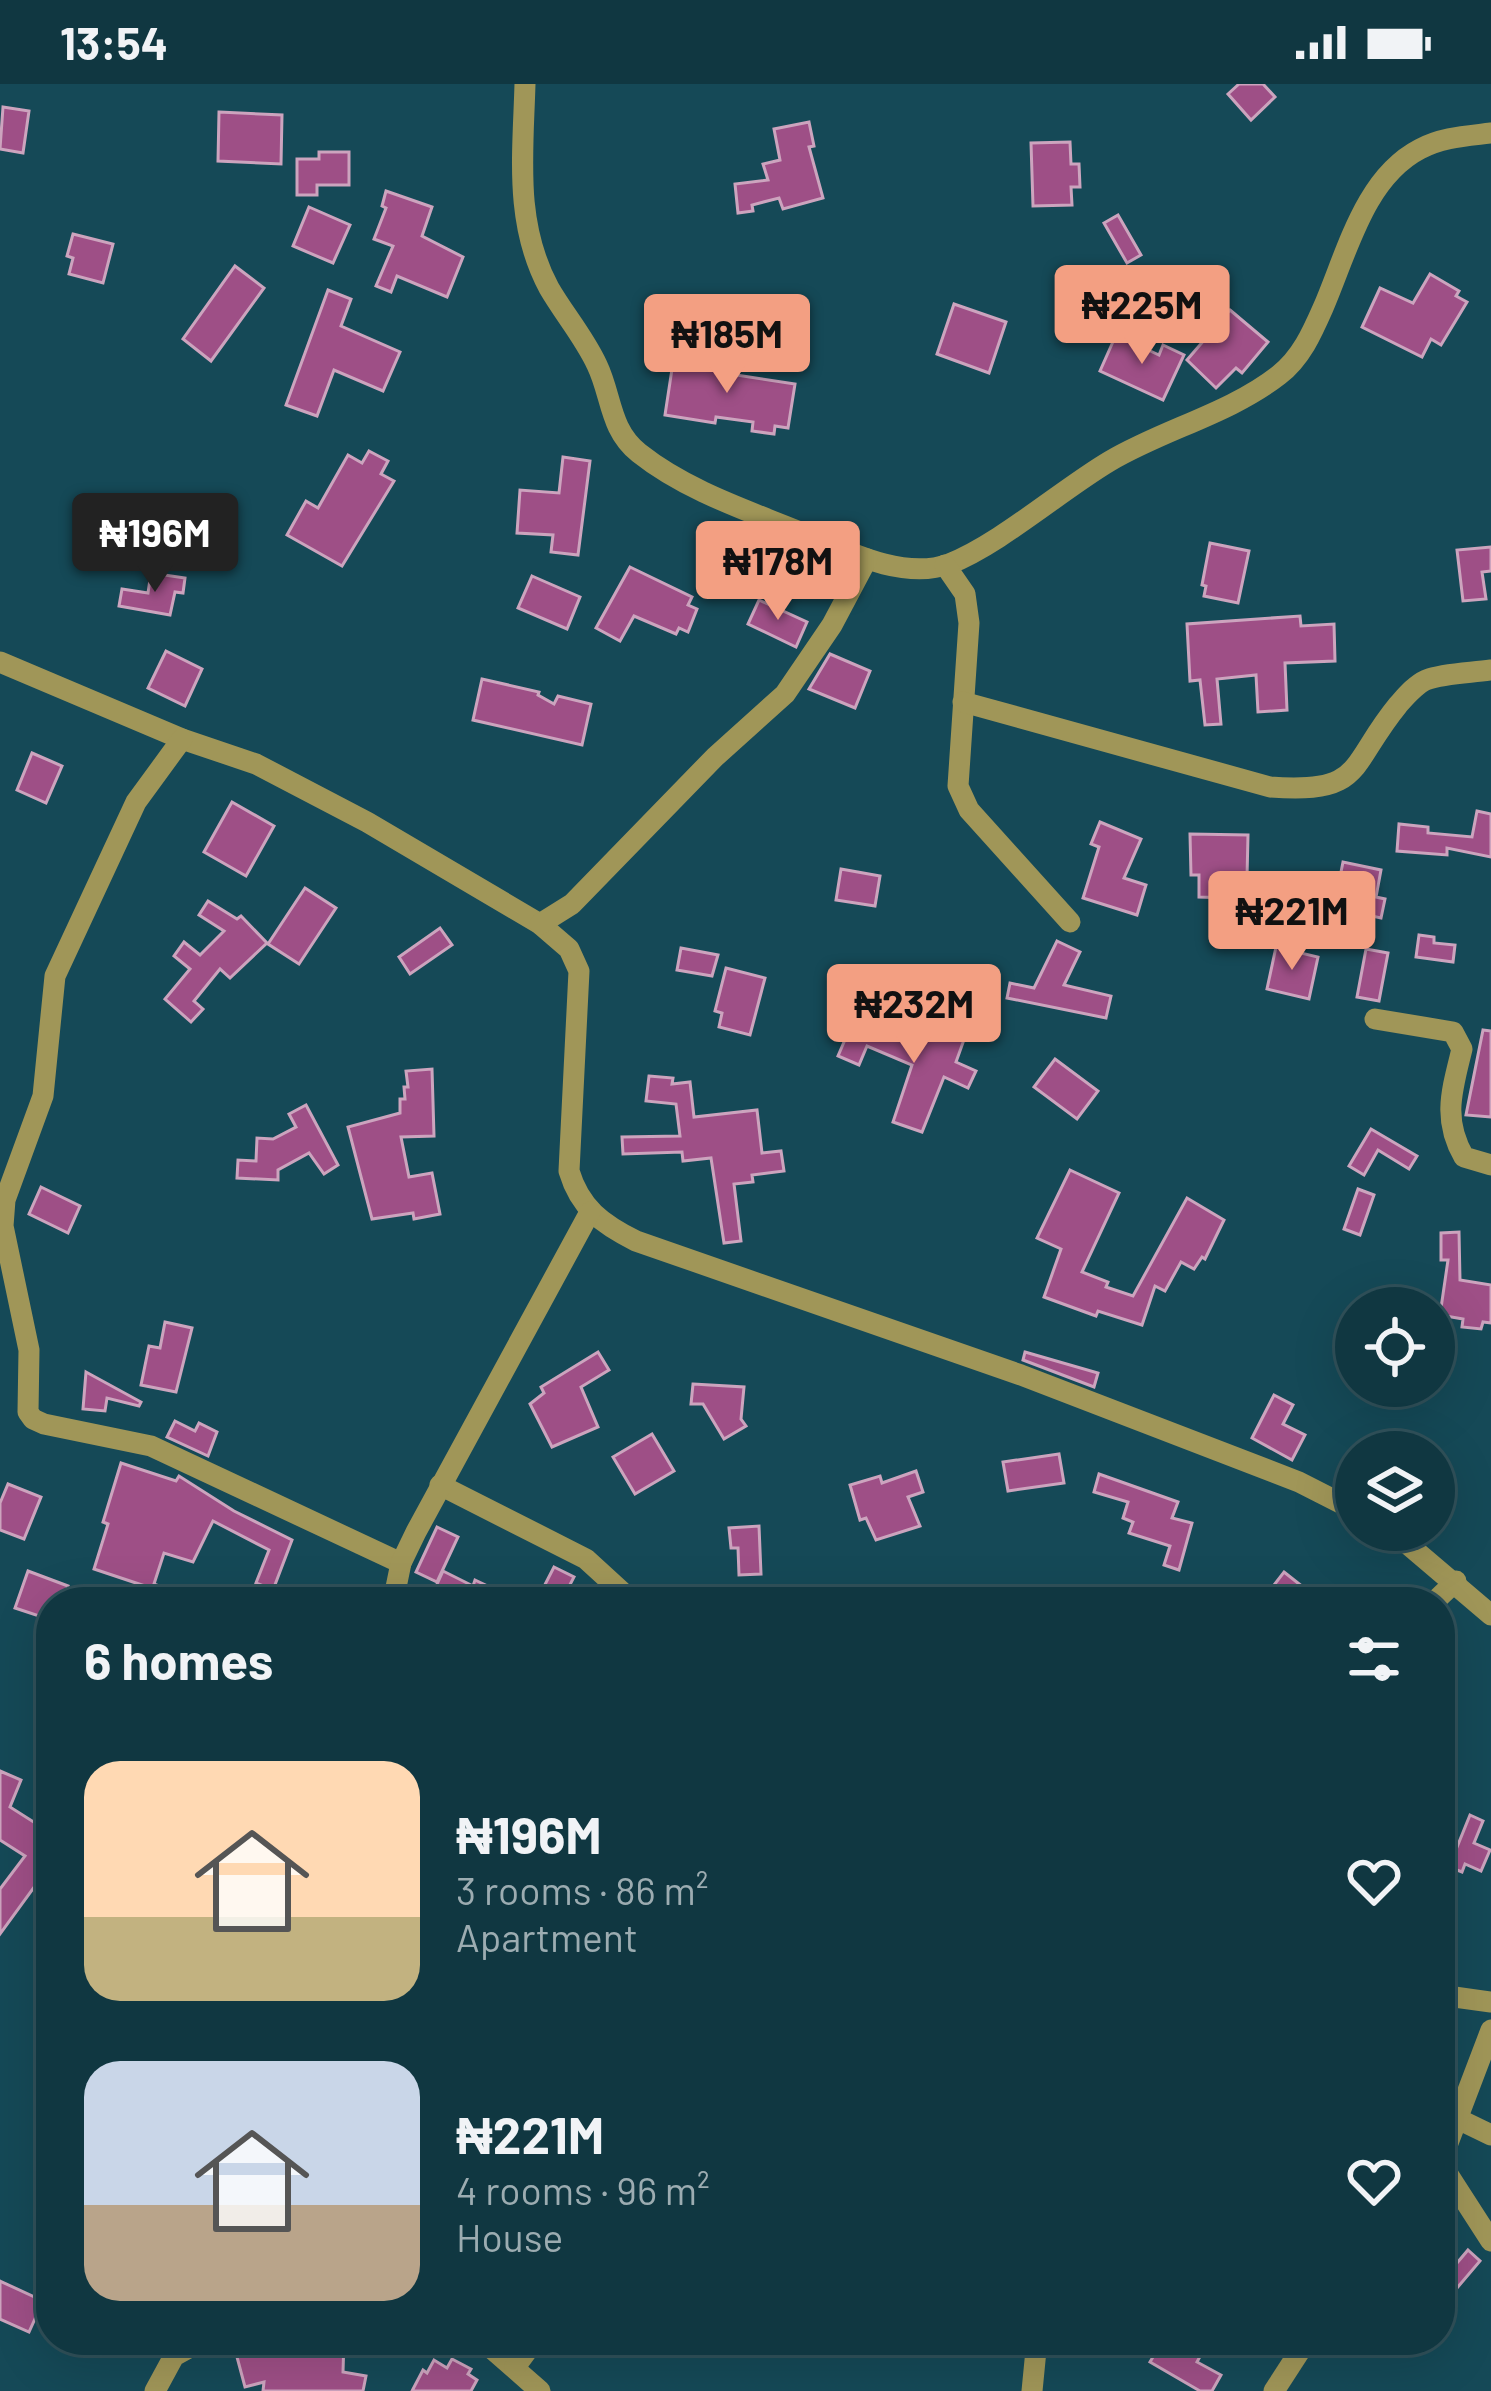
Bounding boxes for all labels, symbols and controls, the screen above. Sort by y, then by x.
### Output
text: 13:54 [60,15,168,69]
pin: ₦225M [1058,265,1226,367]
text: ₦225M [1082,280,1202,327]
pin: ₦185M [643,294,811,396]
text: ₦185M [671,309,783,356]
pin: ₦196M [71,493,239,595]
text: ₦196M [99,508,211,555]
pin: ₦178M [694,521,862,623]
text: ₦178M [723,536,833,583]
pin: ₦221M [1208,871,1376,973]
text: ₦221M [1235,886,1349,933]
pin: ₦232M [830,964,998,1066]
text: ₦232M [854,979,974,1026]
map controls [1335,1287,1455,1551]
button: locate [1335,1287,1455,1407]
button: layers [1335,1431,1455,1551]
icon: filters [1341,1626,1407,1692]
text: 6 homes [84,1629,273,1690]
text: ₦196M [456,1803,602,1864]
icon: home [180,1809,324,1953]
icon: heart [1341,1848,1407,1914]
text: 3 rooms · 86 m² [456,1866,708,1913]
text: Apartment [456,1913,638,1960]
text: ₦221M [456,2103,604,2164]
icon: home [180,2109,324,2253]
icon: heart [1341,2148,1407,2214]
text: 4 rooms · 96 m² [456,2166,710,2213]
text: House [456,2213,563,2260]

